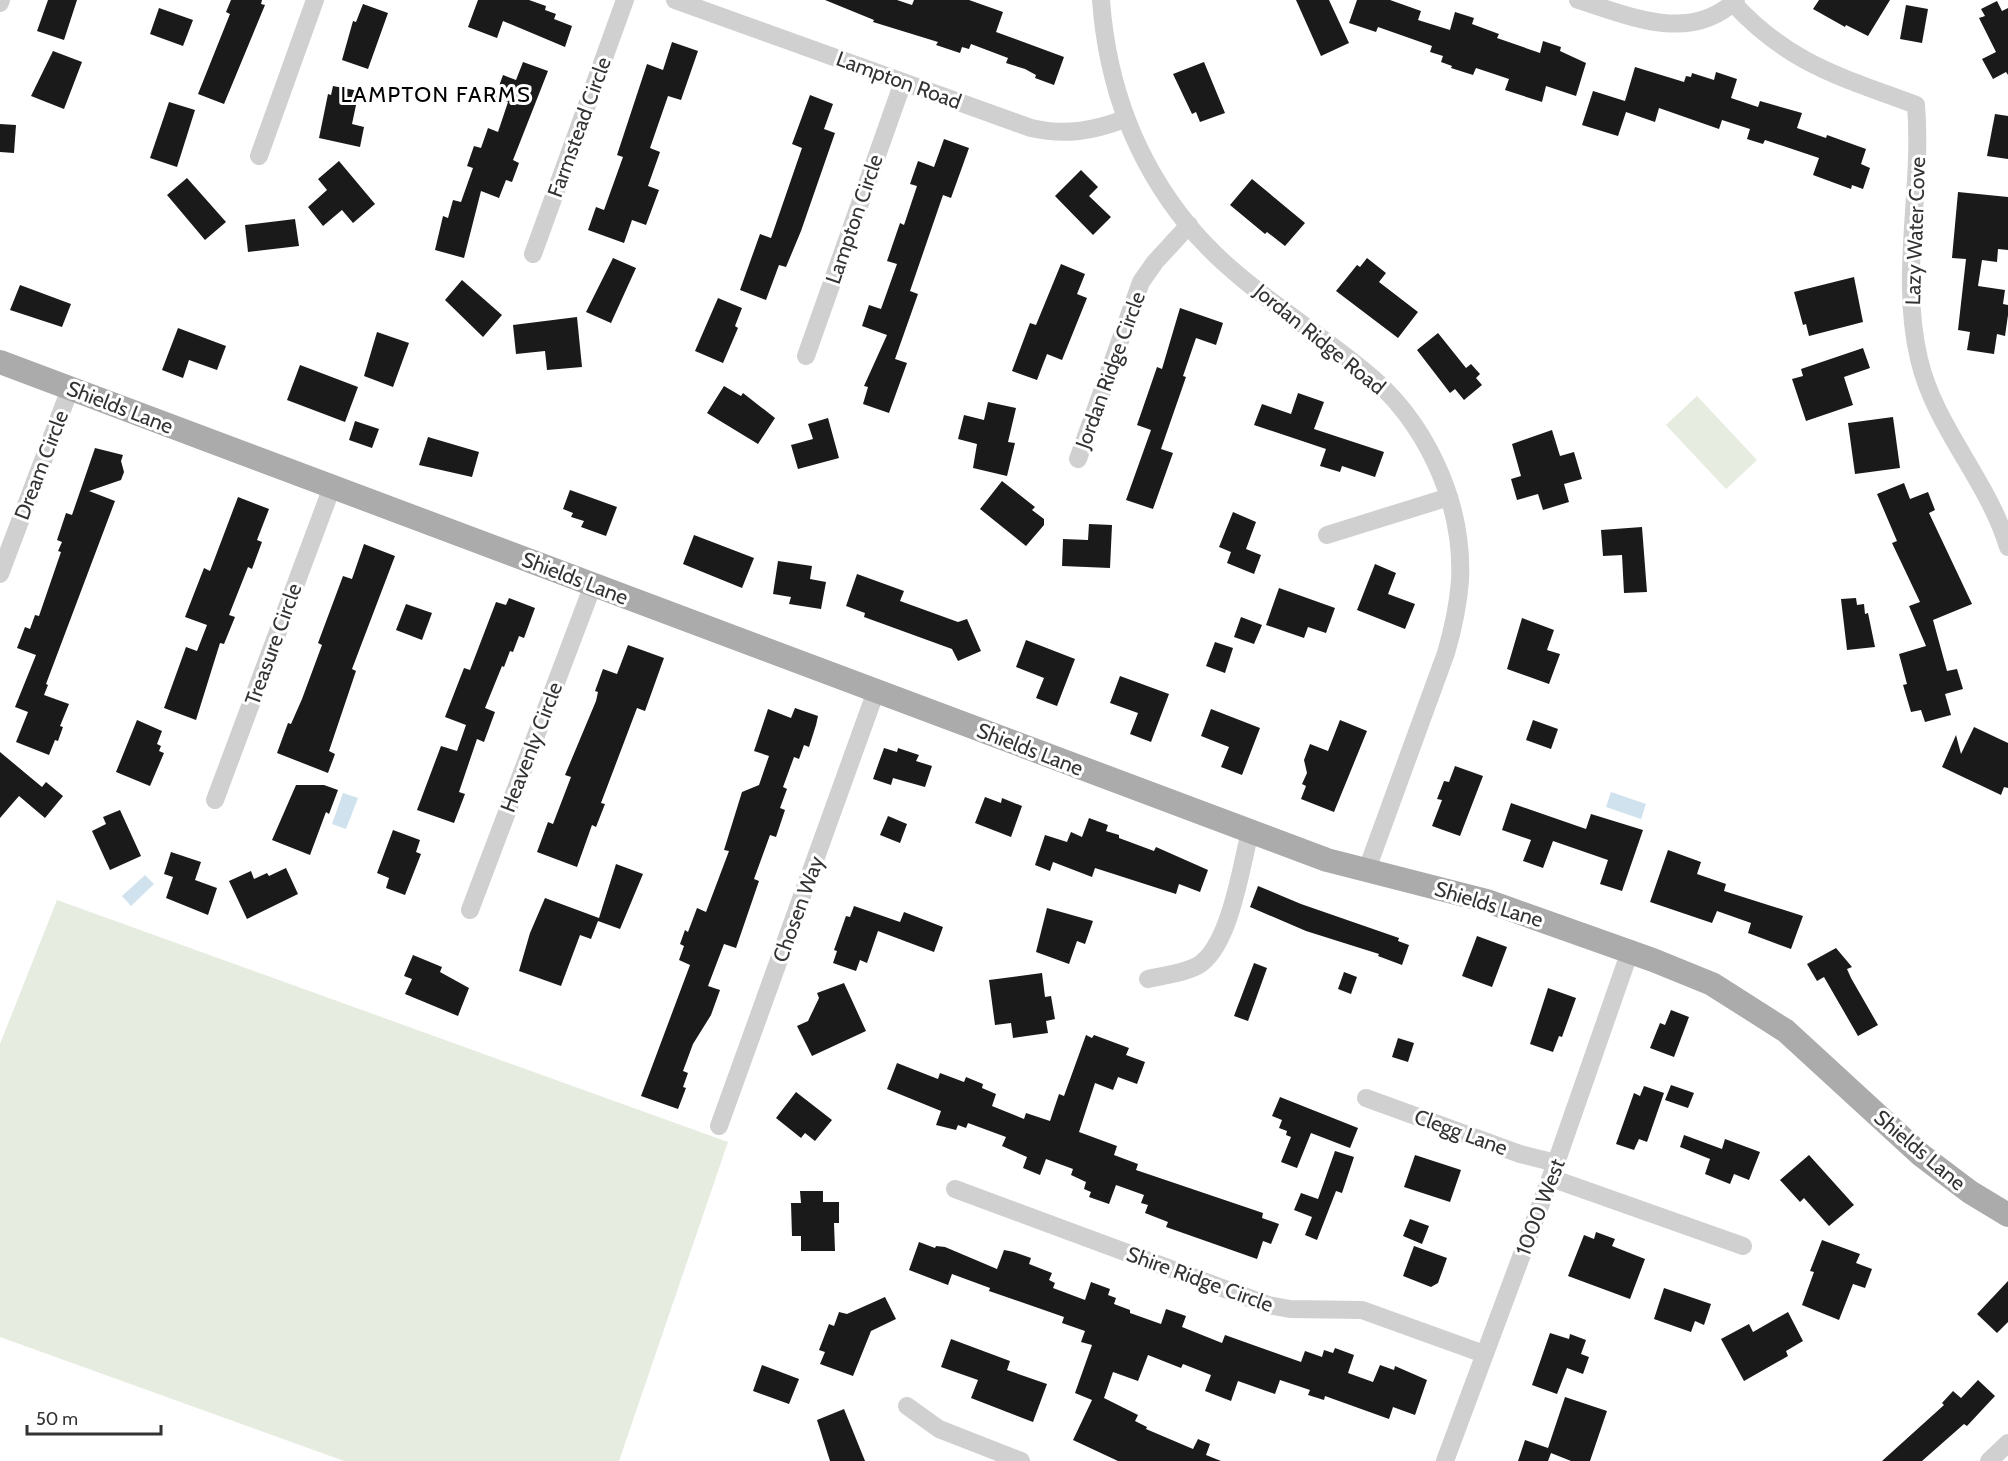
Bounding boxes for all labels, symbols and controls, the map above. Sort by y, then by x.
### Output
street label: Lampton Road [833,46,965,114]
street label: Farmstead Circle [542,53,616,201]
district label: LAMPTON FARMS [341,81,531,108]
street label: Lampton Circle [820,151,888,287]
street label: Lazy Water Cove [1900,156,1930,306]
street label: Jordan Ridge Road [1249,278,1391,399]
street label: Jordan Ridge Circle [1070,288,1150,453]
street label: Shields Lane [63,375,177,439]
street label: Dream Circle [9,407,73,523]
street label: Shields Lane [518,546,632,610]
street label: Treasure Circle [239,580,307,708]
street label: Heavenly Circle [495,678,567,816]
street label: Shields Lane [973,717,1087,781]
street label: Chosen Way [767,852,829,965]
street label: Shields Lane [1432,876,1546,932]
street label: Clegg Lane [1411,1104,1511,1160]
street label: Shields Lane [1869,1105,1971,1196]
street label: 1000 West [1510,1155,1570,1259]
street label: Shire Ridge Circle [1123,1241,1277,1317]
scale bar [27,1398,160,1436]
text: 50 m [36,1408,78,1430]

